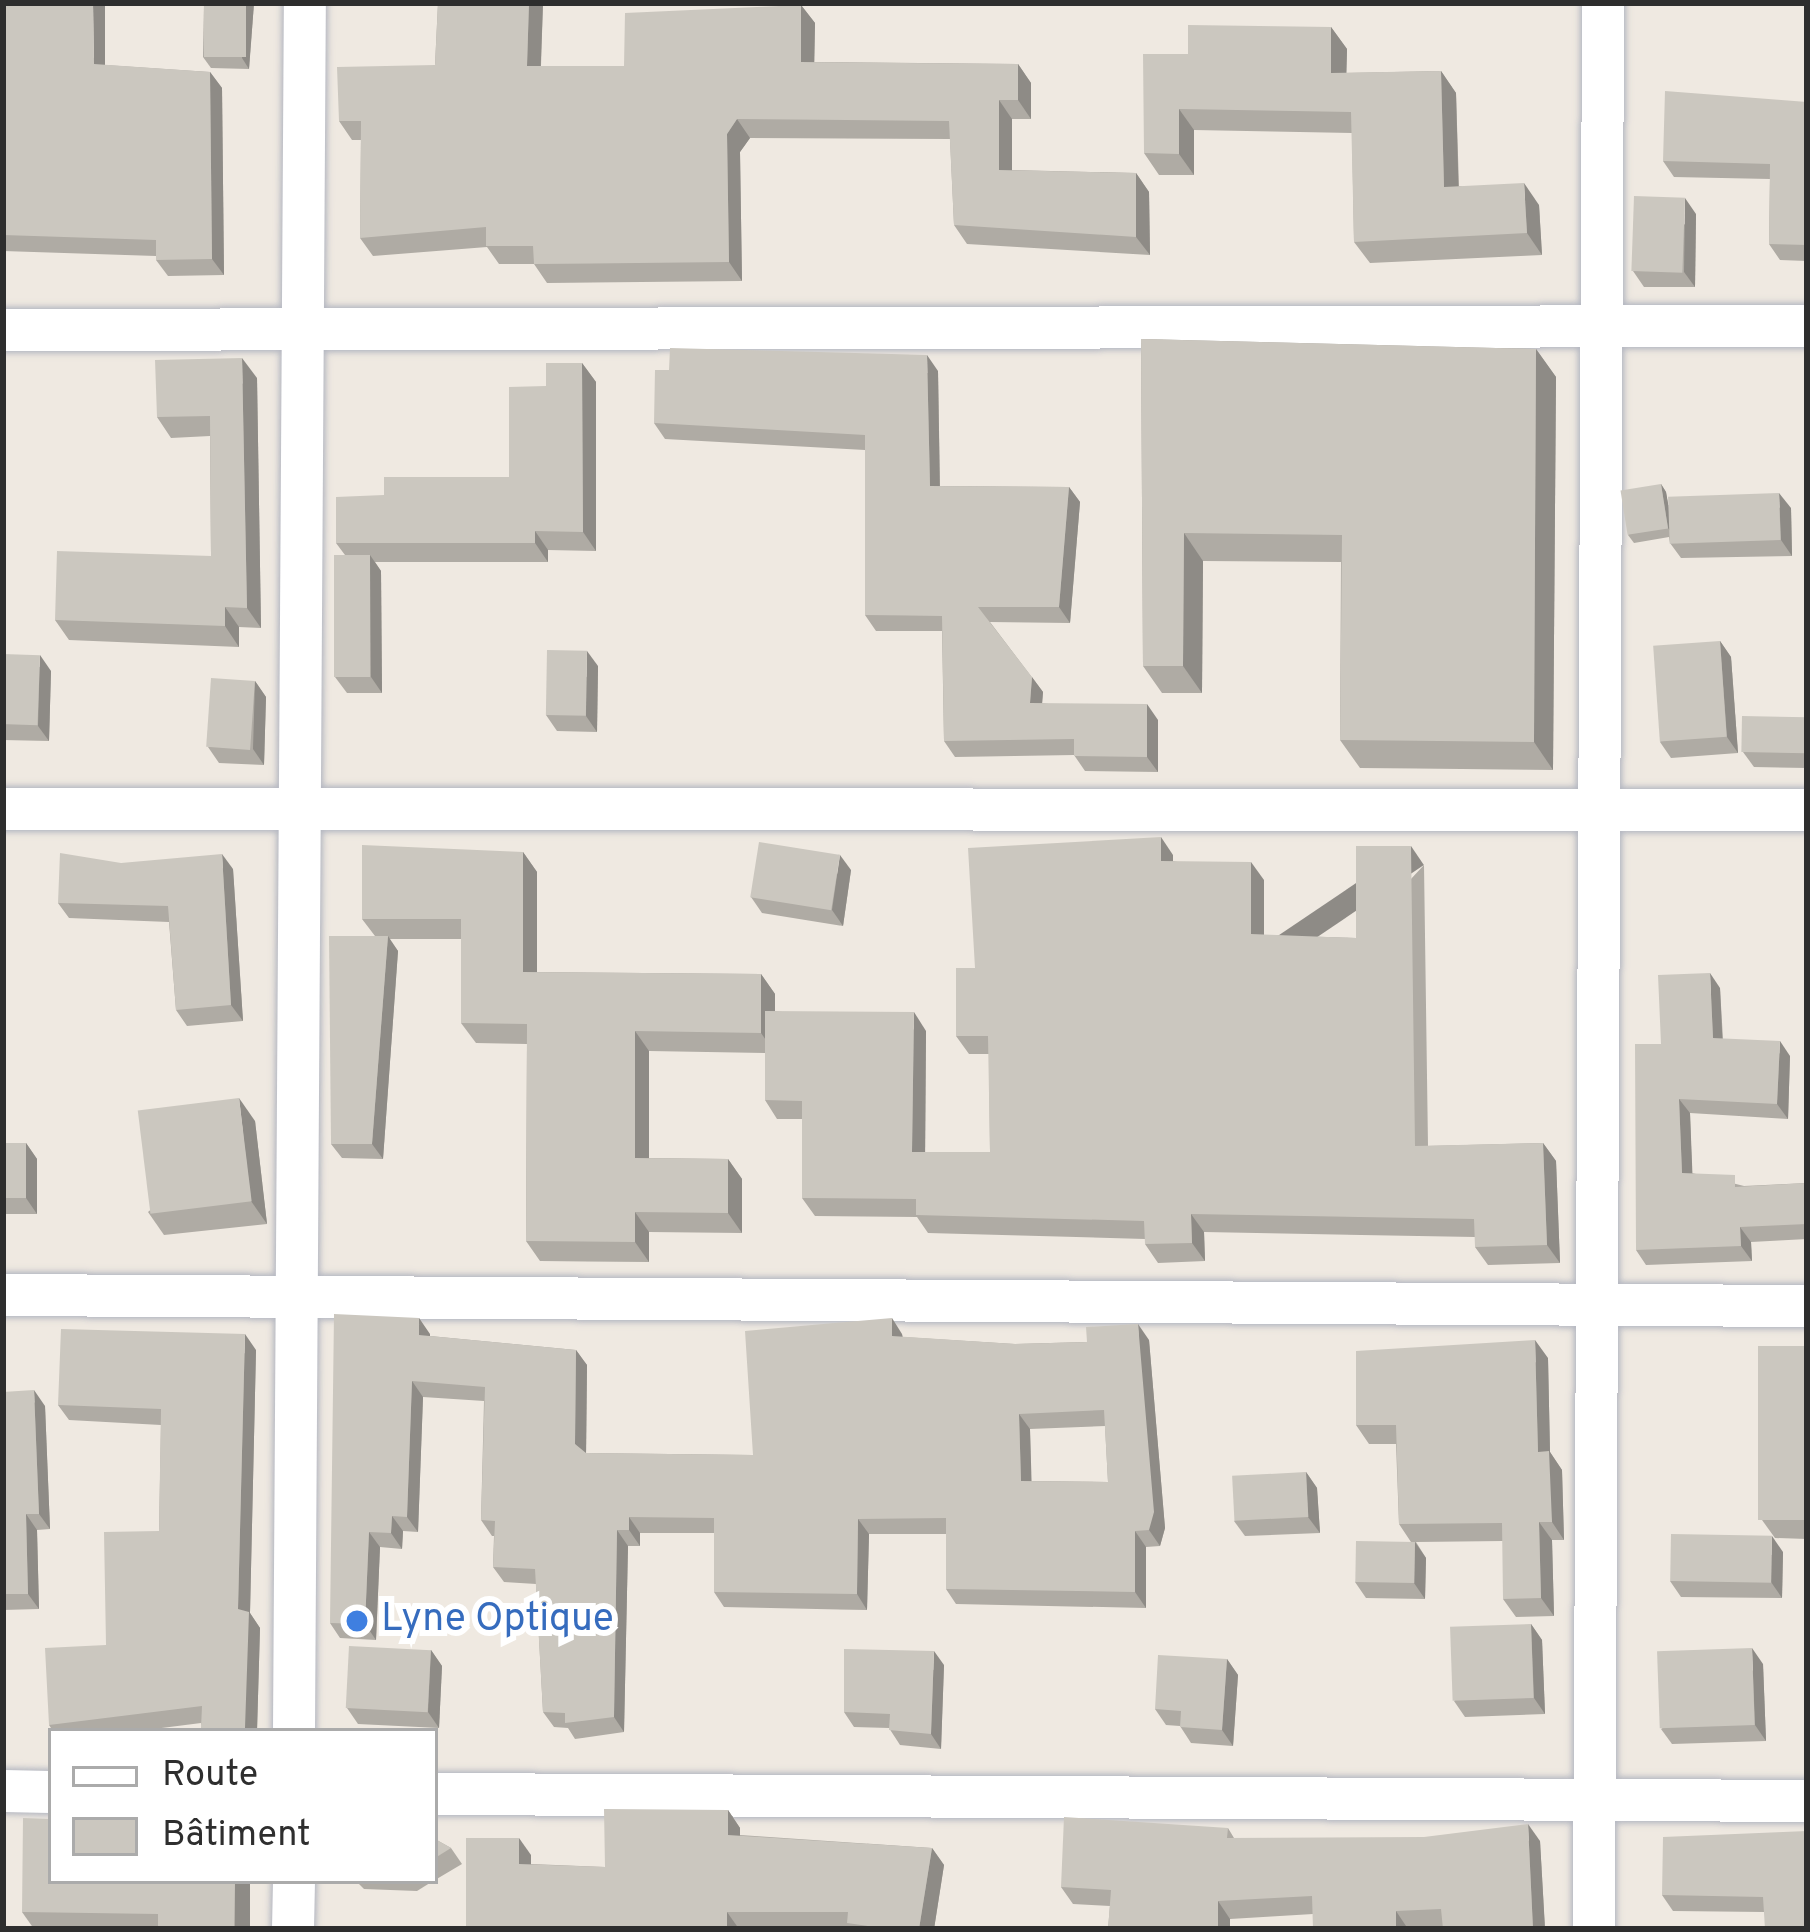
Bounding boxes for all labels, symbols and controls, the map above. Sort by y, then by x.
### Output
place label: Lyne Optique [381,1598,614,1644]
marker: Lyne Optique [344,1608,370,1634]
legend [48,1728,438,1884]
text: Route [162,1753,258,1799]
text: Bâtiment [162,1813,311,1859]

